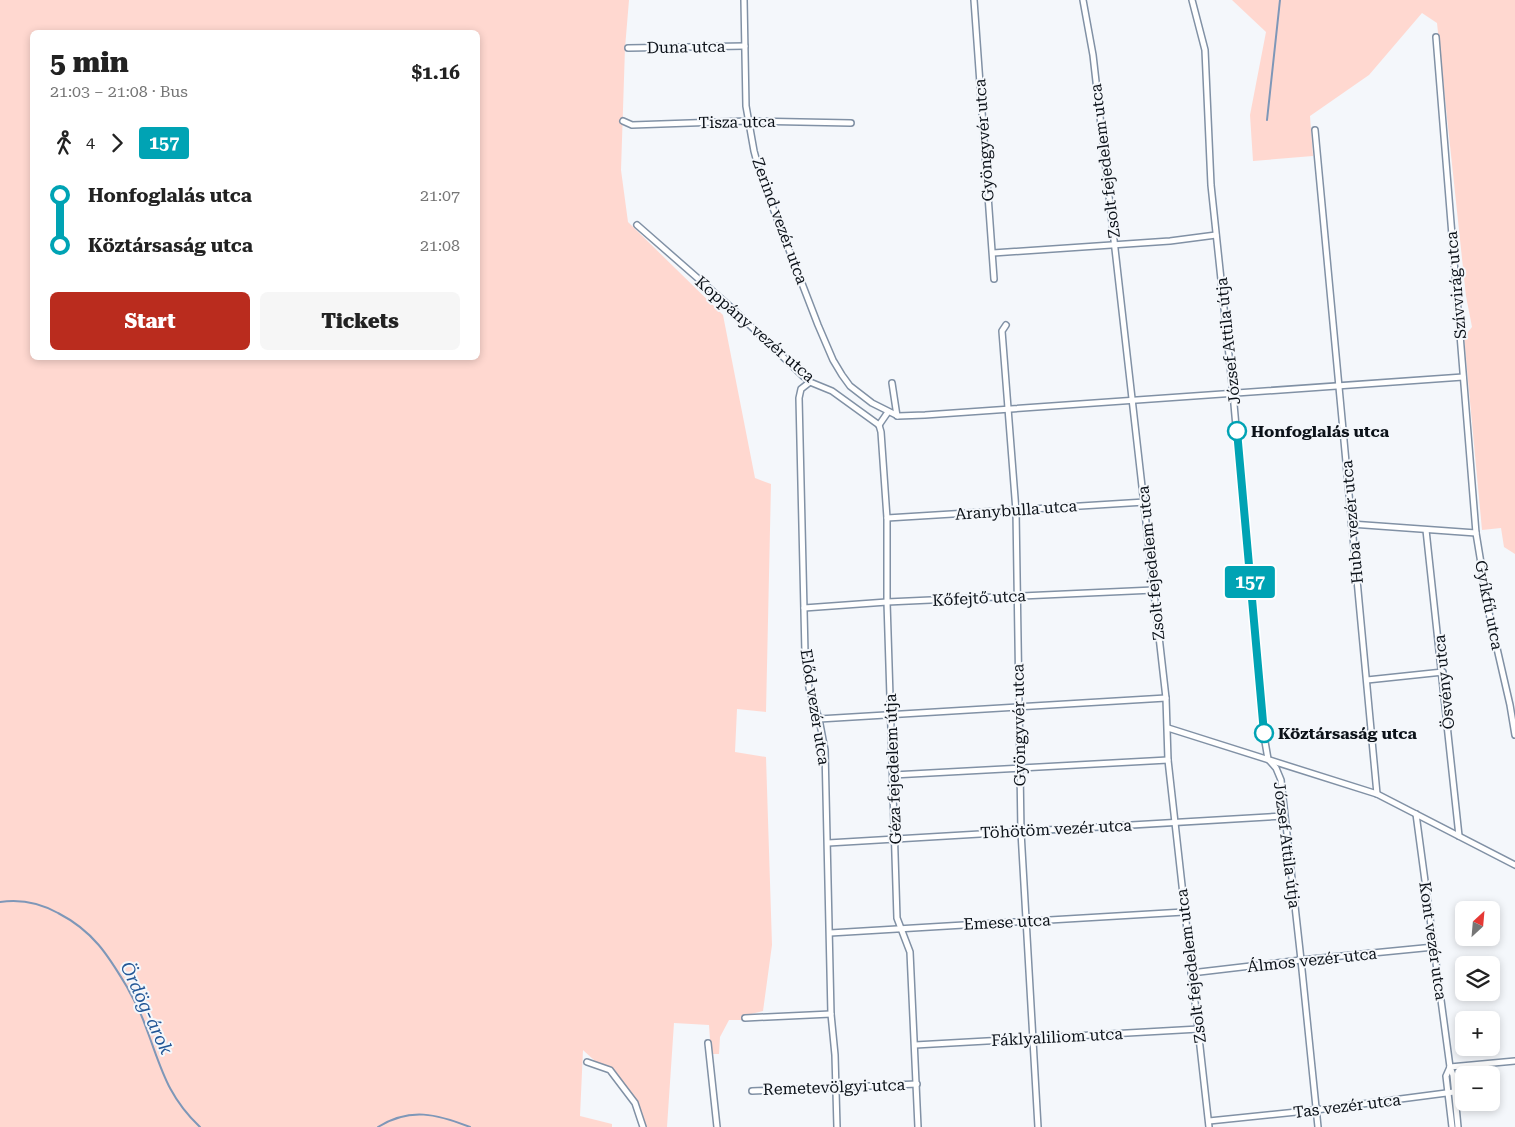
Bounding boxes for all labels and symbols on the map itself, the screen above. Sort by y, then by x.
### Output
street label: Duna utca [646,37,726,57]
street label: Gyöngyvér utca [970,78,998,202]
street label: Zsolt fejedelem utca [1086,82,1124,239]
street label: Tisza utca [698,112,776,132]
street label: Zerind vezér utca [748,155,812,287]
street label: Szívvirág utca [1442,230,1470,340]
street label: Koppány vezér utca [691,272,819,386]
street label: József Attila útja [1212,276,1244,406]
marker: Honfoglalás utca [1227,421,1247,441]
place label: Honfoglalás utca [1251,422,1390,441]
street label: Huba vezér utca [1337,459,1367,585]
street label: Zsolt fejedelem utca [1133,484,1169,641]
street label: Aranybulla utca [954,496,1078,524]
street label: Gyíkfű utca [1471,559,1507,652]
line badge: 157 [1221,566,1279,598]
street label: Kőfejtő utca [932,586,1027,610]
street label: Ösvény utca [1430,633,1458,730]
street label: Előd vezér utca [796,648,834,767]
street label: Gyöngyvér utca [1008,663,1030,787]
street label: Géza fejedelem útja [881,693,905,845]
marker: Köztársaság utca [1254,723,1274,743]
place label: Köztársaság utca [1278,724,1417,743]
street label: József Attila útja [1270,780,1304,910]
street label: Töhötöm vezér utca [980,816,1133,842]
street label: Kont vezér utca [1415,881,1451,1002]
street label: Zsolt fejedelem utca [1172,887,1210,1044]
north arrow [1455,901,1500,946]
street label: Emese utca [963,910,1051,934]
street label: Álmos vezér utca [1246,944,1378,976]
water label: Ördög-árok [116,958,178,1058]
street label: Fáklyaliliom utca [991,1024,1124,1050]
street label: Remetevölgyi utca [762,1075,906,1099]
street label: Tas vezér utca [1292,1090,1402,1122]

